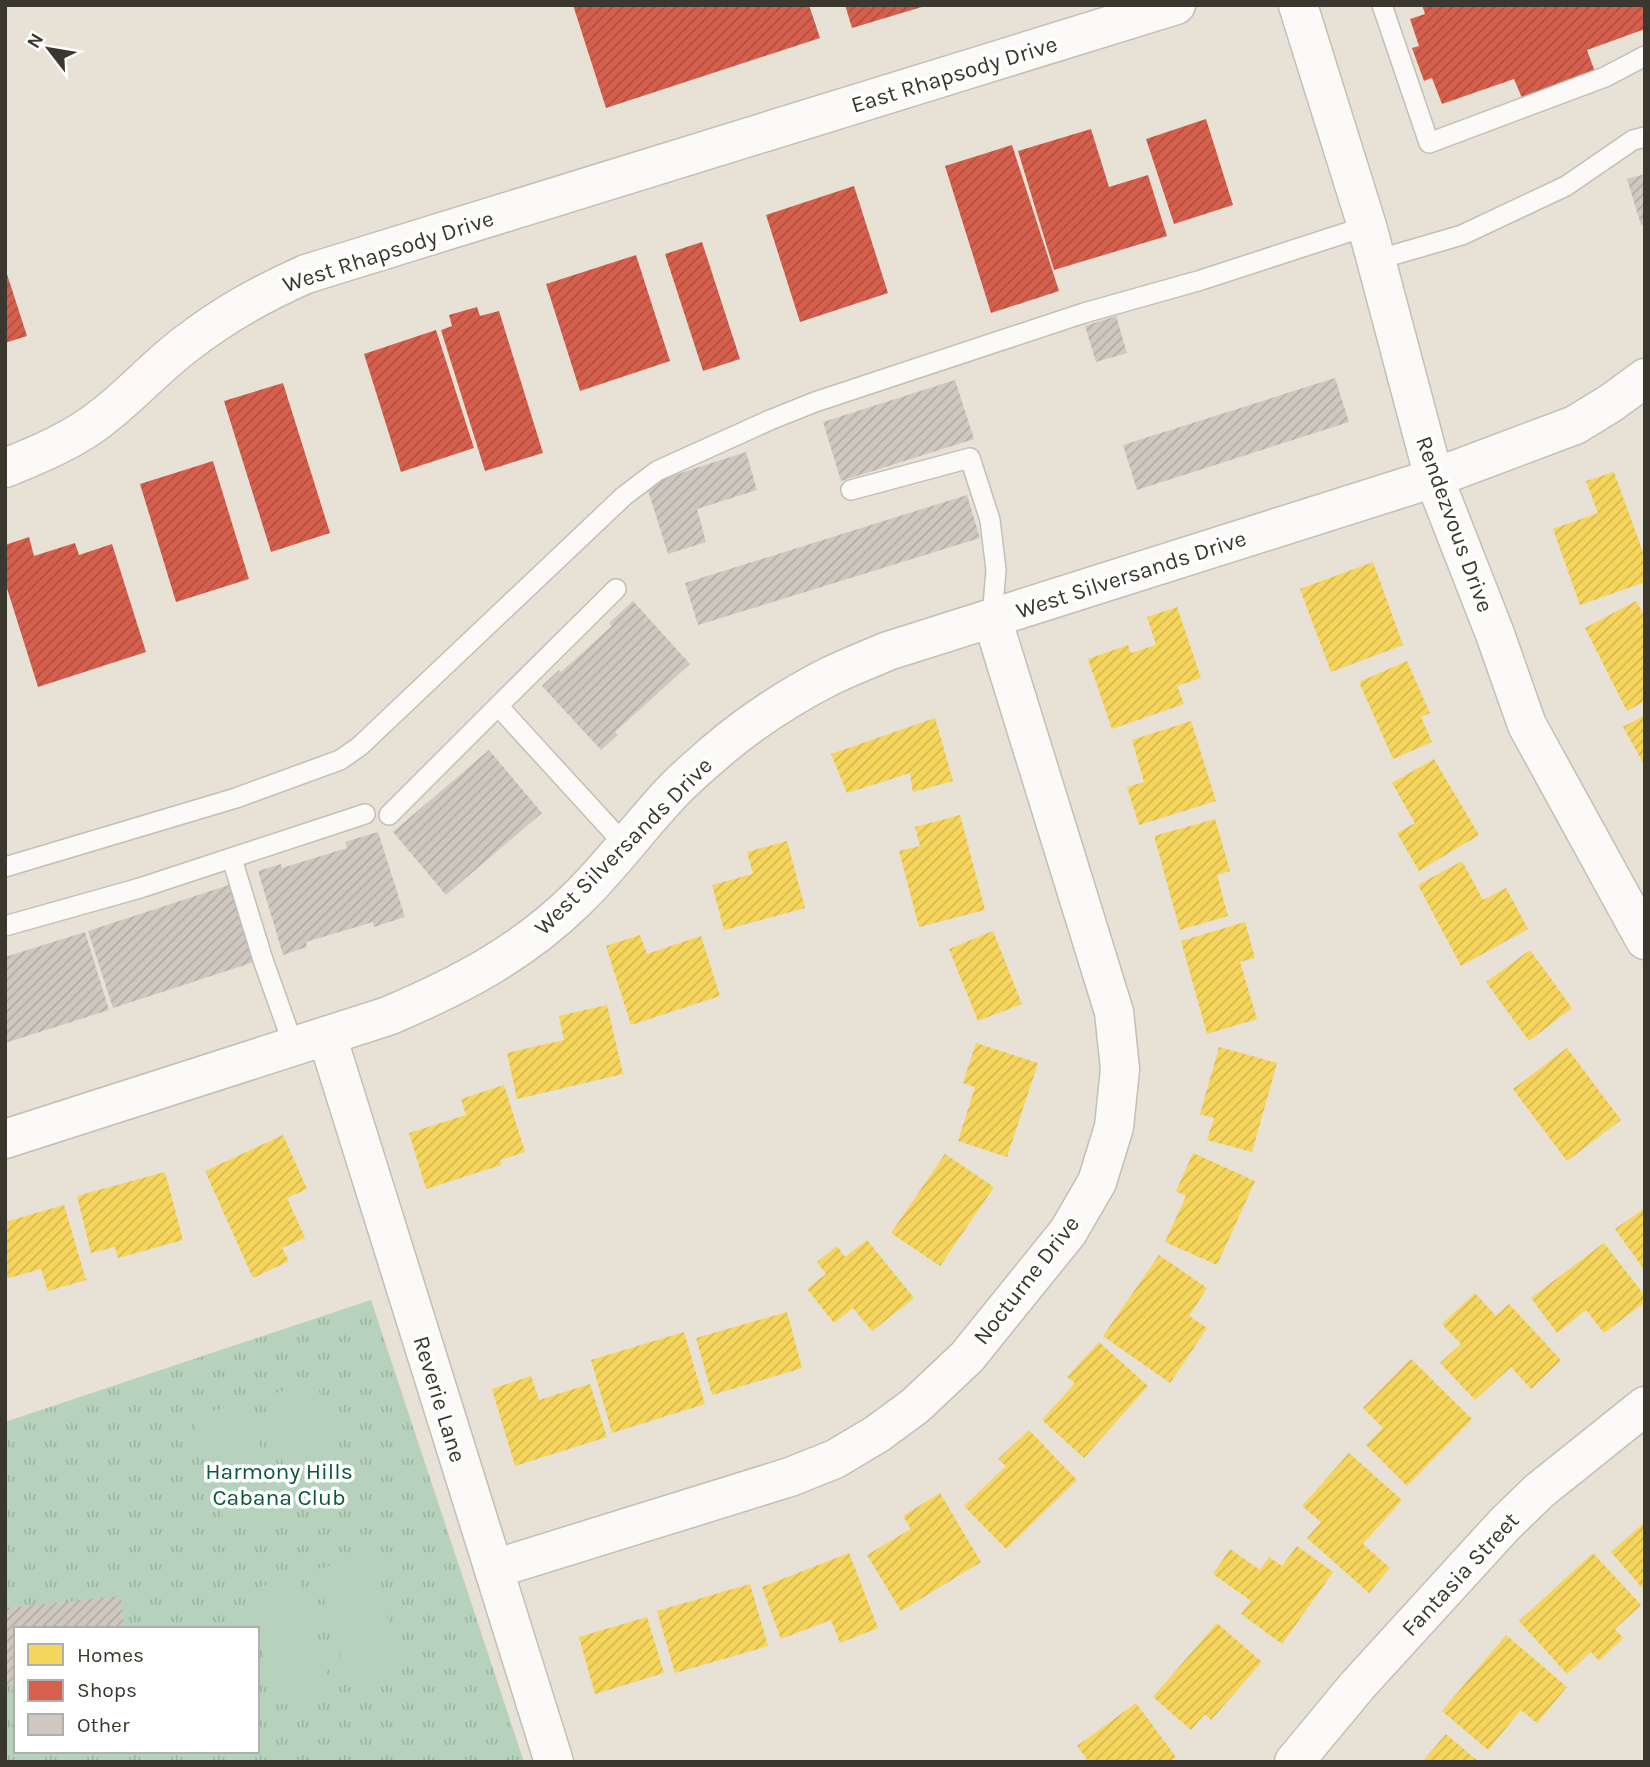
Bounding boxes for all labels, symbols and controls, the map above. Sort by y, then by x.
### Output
north arrow [14,14,84,84]
text: N [22,29,48,52]
street label: East Rhapsody Drive [848,30,1060,119]
street label: West Rhapsody Drive [279,205,497,298]
street label: Rendezvous Drive [1410,432,1499,616]
street label: West Silversands Drive [1013,525,1250,624]
street label: West Silversands Drive [529,752,718,941]
street label: Nocturne Drive [968,1211,1085,1350]
street label: Reverie Lane [407,1333,472,1466]
park label: Harmony Hills Cabana Club [205,1458,353,1511]
street label: Fantasia Street [1396,1507,1525,1642]
legend [14,1627,259,1753]
text: Homes [77,1643,144,1667]
text: Shops [77,1678,137,1702]
text: Other [77,1713,130,1737]

